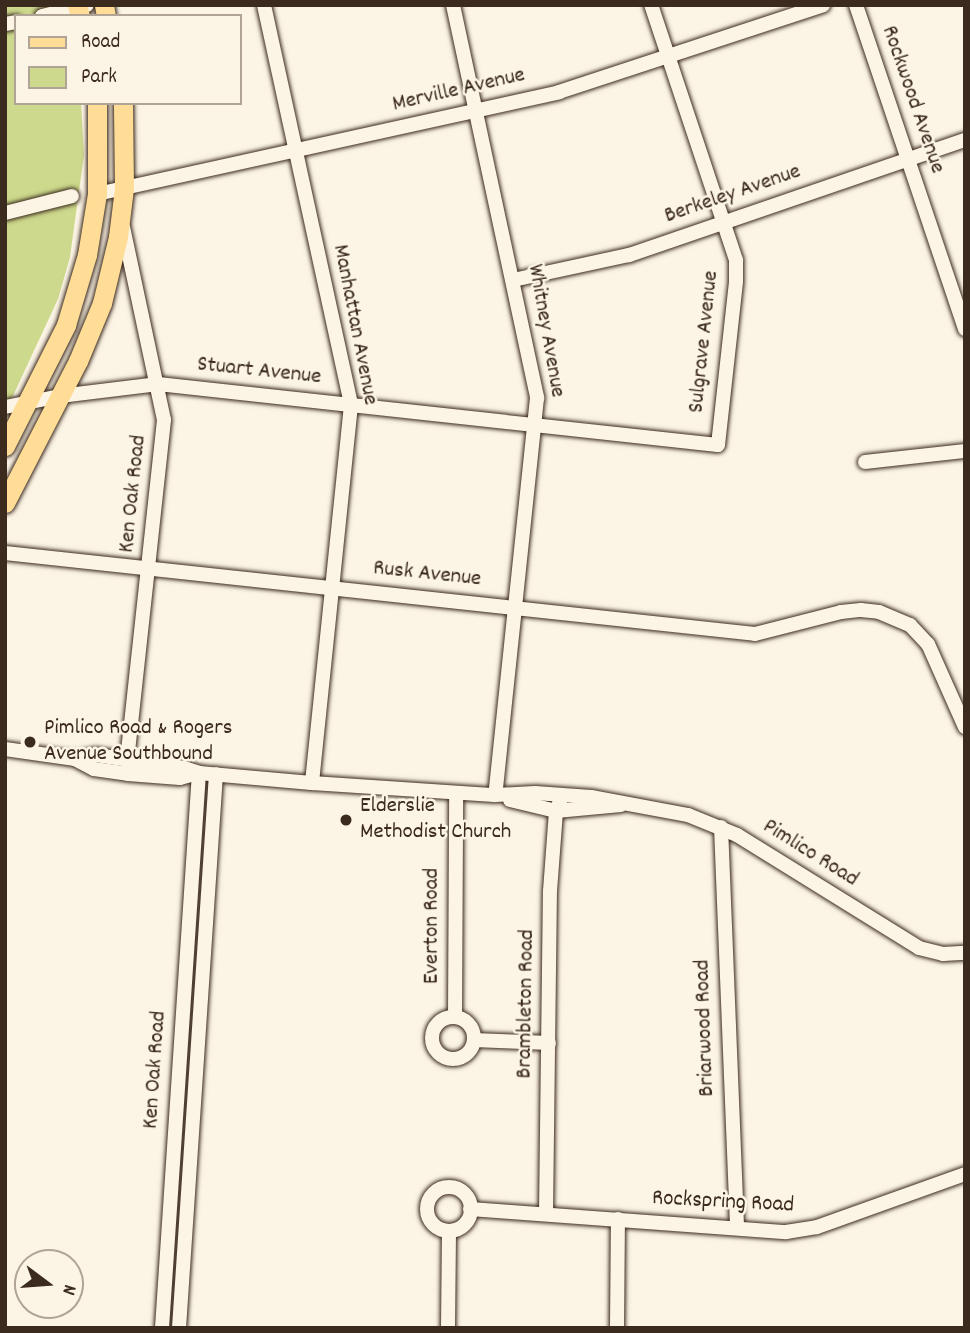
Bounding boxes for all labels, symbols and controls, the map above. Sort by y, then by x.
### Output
legend [14,14,242,105]
street label: Rockwood Avenue [874,23,950,177]
text: Road [81,28,120,58]
street label: Merville Avenue [390,62,528,120]
text: Park [81,63,117,93]
street label: Berkeley Avenue [661,159,805,231]
street label: Manhattan Avenue [325,242,383,408]
street label: Whitney Avenue [520,262,570,400]
street label: Sulgrave Avenue [684,270,726,414]
street label: Stuart Avenue [196,352,322,392]
street label: Ken Oak Road [114,434,154,554]
street label: Rusk Avenue [372,556,482,594]
place label: Pimlico Road & Rogers Avenue Southbound [44,715,232,769]
marker: Pimlico Road & Rogers Avenue Southbound [22,734,38,750]
place label: Elderslie Methodist Church [360,793,511,847]
marker: Elderslie Methodist Church [338,812,354,828]
street label: Pimlico Road [757,814,863,894]
street label: Everton Road [419,868,447,984]
street label: Brambleton Road [512,929,542,1079]
street label: Briarwood Road [690,959,722,1097]
street label: Ken Oak Road [138,1010,174,1130]
street label: Rockspring Road [651,1186,795,1220]
north arrow [14,1249,84,1319]
text: N [53,1281,82,1298]

